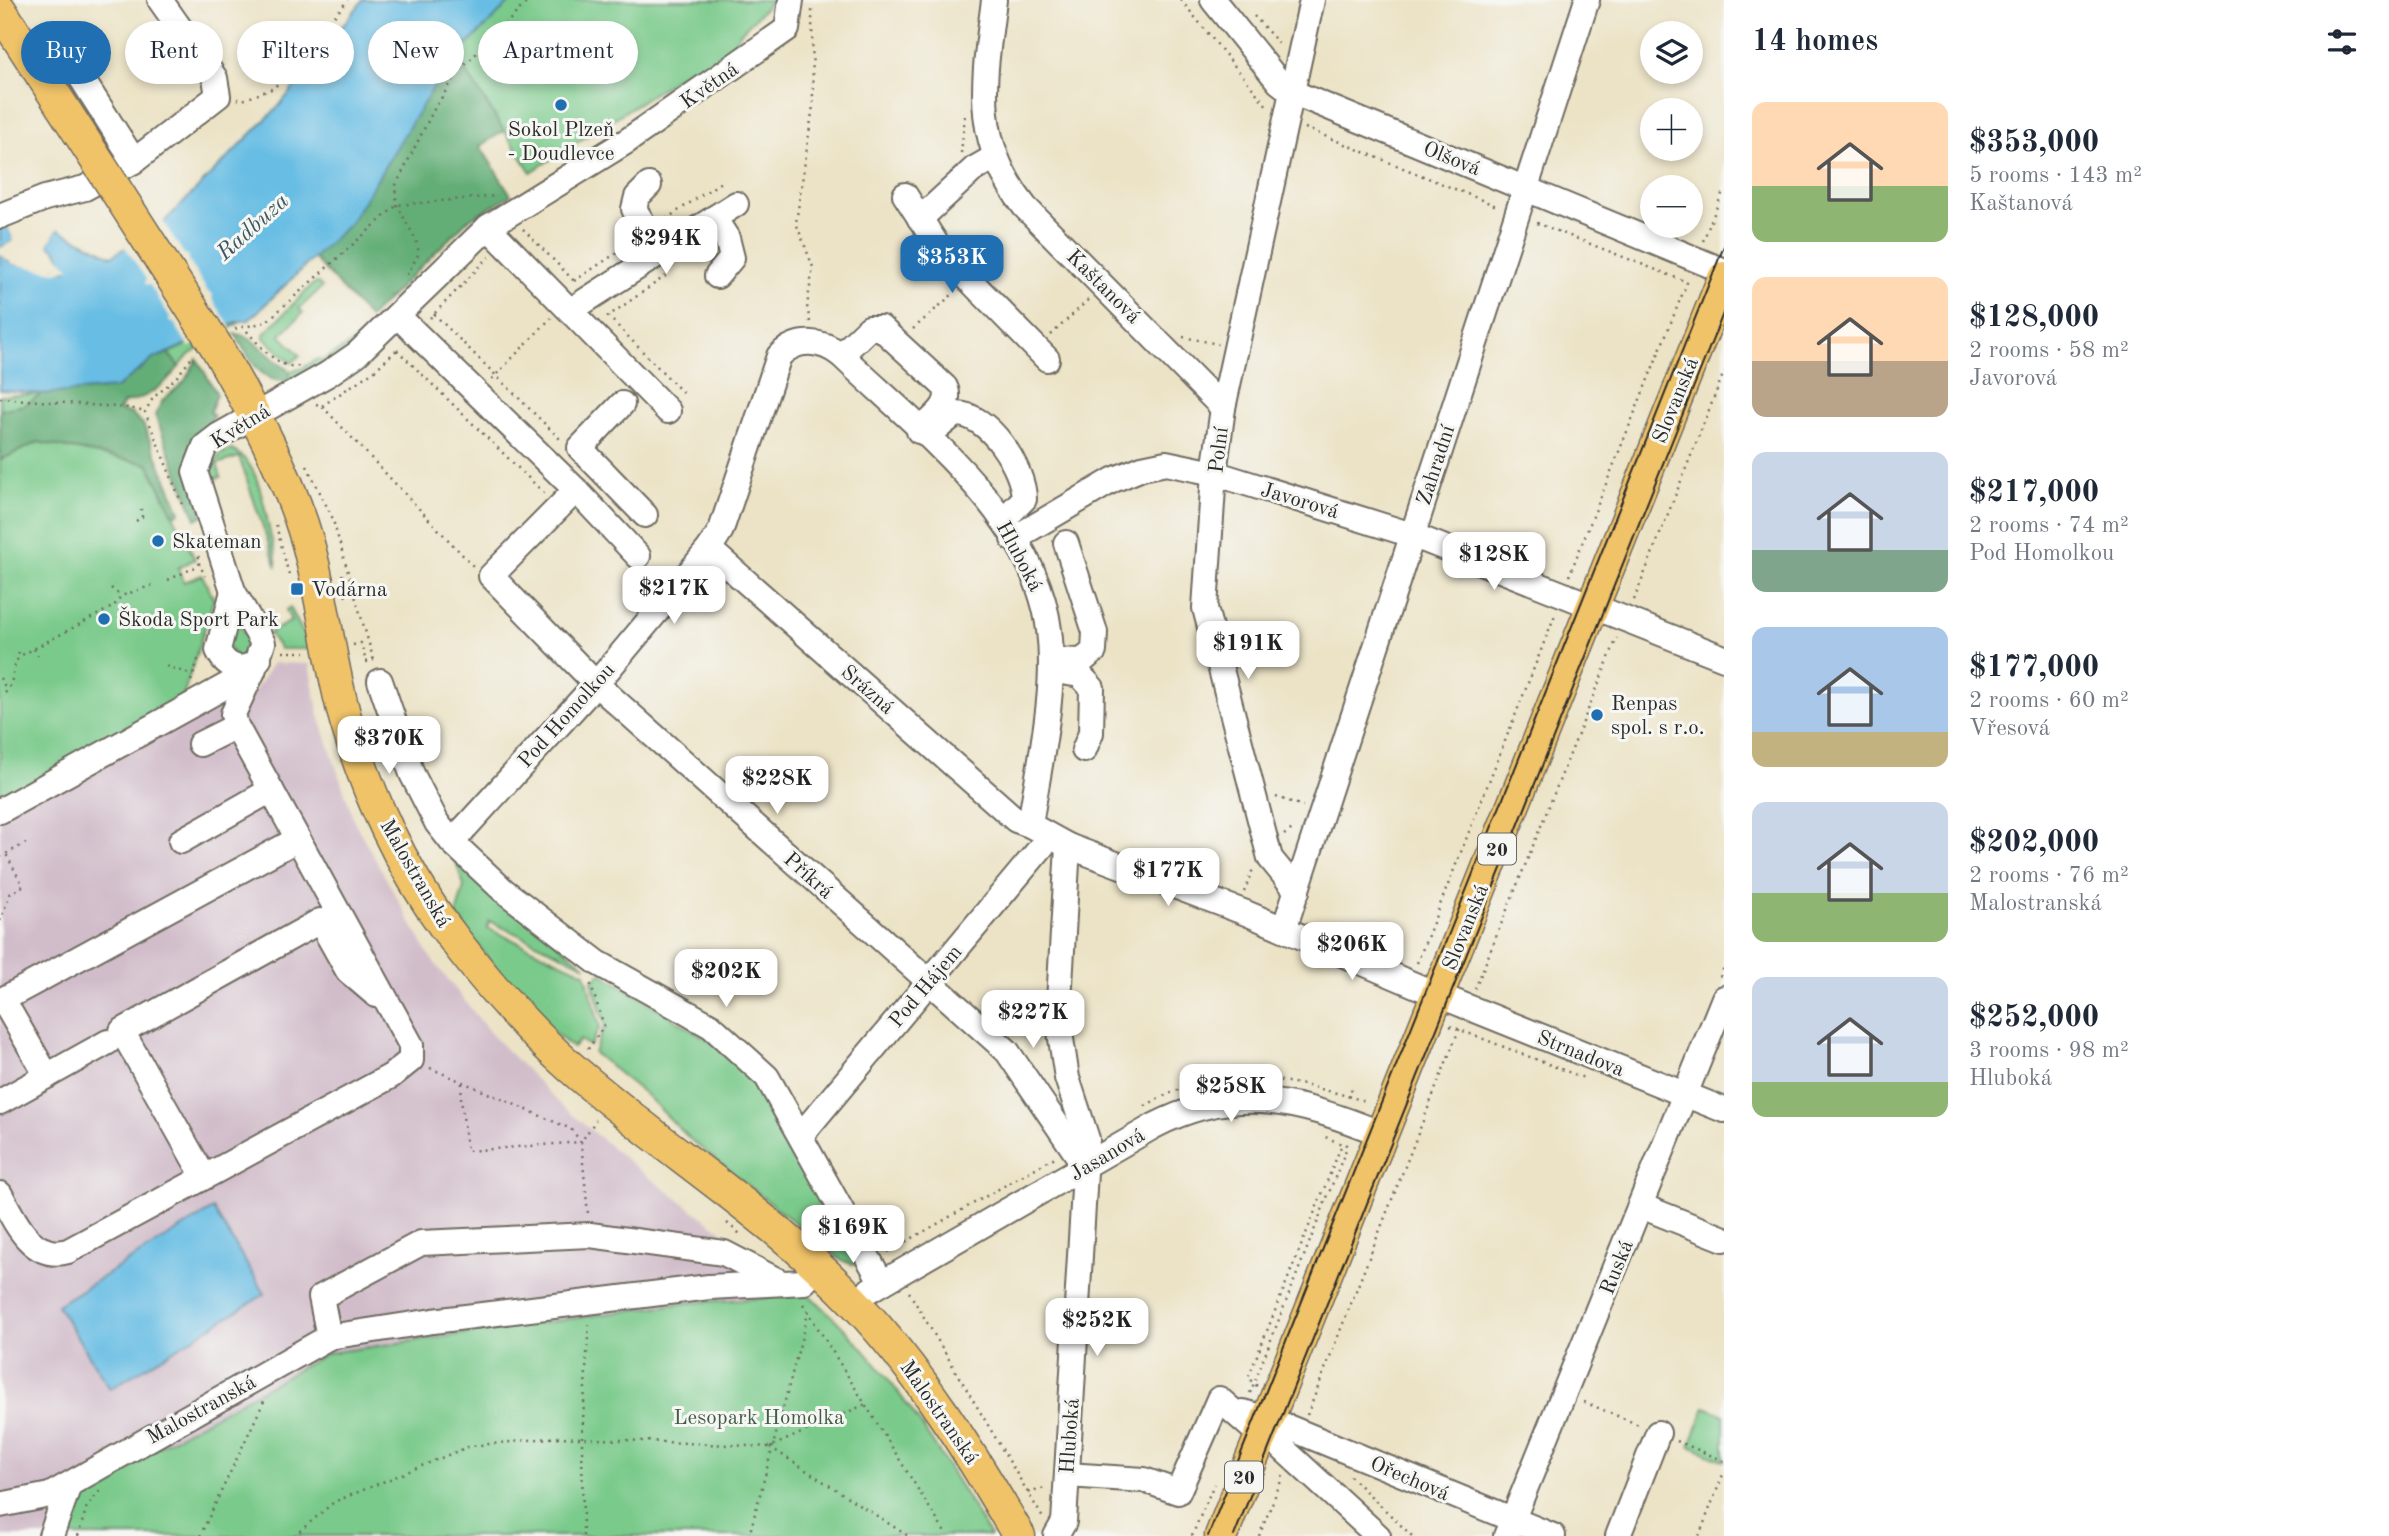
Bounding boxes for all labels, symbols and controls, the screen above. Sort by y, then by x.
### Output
chip: Buy [21,21,111,84]
chip: Rent [125,21,223,84]
chip: Filters [237,21,354,84]
chip: New [368,21,464,84]
chip: Apartment [478,21,638,84]
map controls [1640,21,1703,238]
button: layers [1640,21,1703,84]
icon: filters [2323,23,2361,61]
text: 14 homes [1752,27,1878,57]
street label: Květná [677,59,743,114]
marker: Sokol Plzeň - Doudlevce [553,97,569,113]
button: + [1640,98,1703,161]
place label: Sokol Plzeň - Doudlevce [508,120,614,165]
text: $353,000 [1969,128,2099,158]
icon: home [1808,130,1892,214]
street label: Olšová [1420,138,1483,180]
text: 5 rooms · 143 m² [1969,164,2142,187]
button: − [1640,175,1703,238]
water label: Radbuza [212,189,293,266]
text: Kaštanová [1969,192,2073,215]
pin: $294K [617,216,715,276]
text: $294K [630,227,702,250]
pin: $353K [903,236,1001,295]
text: $353K [916,246,988,269]
street label: Kaštanová [1062,246,1144,328]
text: $128,000 [1969,303,2099,333]
icon: home [1808,305,1892,389]
text: 2 rooms · 58 m² [1969,339,2129,362]
street label: Slovanská [1650,355,1703,447]
text: Javorová [1969,367,2057,390]
street label: Květná [207,401,274,454]
street label: Zahradní [1414,423,1459,508]
street label: Polní [1206,426,1233,474]
text: $217,000 [1969,478,2099,508]
street label: Javorová [1258,480,1341,523]
icon: home [1808,480,1892,564]
text: 2 rooms · 74 m² [1969,514,2129,537]
street label: Hluboká [992,518,1046,595]
place label: Skateman [172,532,262,553]
pin: $128K [1445,532,1543,592]
marker: Skateman [150,533,166,549]
text: Pod Homolkou [1969,542,2114,565]
text: $128K [1458,543,1530,566]
pin: $217K [625,566,723,626]
text: $217K [638,577,710,600]
place label: Vodárna [311,580,387,601]
marker: Vodárna [289,581,305,597]
place label: Škoda Sport Park [118,606,279,631]
marker: Škoda Sport Park [96,611,112,627]
pin: $191K [1199,622,1297,681]
text: $191K [1212,632,1284,655]
text: $177,000 [1969,653,2099,683]
icon: home [1808,655,1892,739]
street label: Pod Homolkou [515,660,619,772]
street label: Srázná [836,662,898,719]
text: 2 rooms · 60 m² [1969,689,2129,712]
place label: Renpas spol. s r.o. [1611,694,1705,739]
marker: Renpas spol. s r.o. [1589,707,1605,723]
pin: $370K [340,716,438,776]
text: Vřesová [1969,717,2050,740]
text: $370K [353,727,425,750]
pin: $228K [728,756,826,816]
text: $228K [741,767,813,790]
street label: Malostranská [375,816,454,932]
text: $202,000 [1969,828,2099,858]
icon: home [1808,830,1892,914]
road number: 20 [1478,834,1516,864]
pin: $177K [1119,848,1217,908]
street label: Příkrá [779,849,837,903]
text: $177K [1132,859,1204,882]
text: 2 rooms · 76 m² [1969,864,2129,887]
street label: Slovanská [1440,882,1493,974]
text: Malostranská [1969,892,2102,915]
pin: $206K [1303,922,1401,982]
text: $206K [1316,933,1388,956]
street label: Pod Hájem [886,942,966,1032]
pin: $202K [677,950,775,1009]
text: $202K [690,960,762,983]
pin: $227K [984,990,1082,1050]
text: $227K [997,1001,1069,1024]
text: $252,000 [1969,1003,2099,1033]
icon: home [1808,1005,1892,1089]
street label: Strnadova [1534,1027,1627,1081]
text: 3 rooms · 98 m² [1969,1039,2129,1062]
pin: $258K [1182,1064,1280,1124]
text: Hluboká [1969,1067,2052,1090]
text: $258K [1195,1075,1267,1098]
street label: Jasanová [1067,1125,1149,1186]
pin: $169K [804,1206,902,1265]
text: $169K [817,1216,889,1239]
street label: Ruská [1597,1237,1638,1298]
pin: $252K [1048,1298,1146,1358]
text: $252K [1061,1309,1133,1332]
street label: Malostranská [895,1357,982,1469]
street label: Malostranská [144,1372,260,1449]
street label: Hluboká [1057,1398,1084,1475]
park label: Lesopark Homolka [674,1408,844,1429]
street label: Ořechová [1367,1453,1452,1505]
road number: 20 [1225,1462,1263,1492]

